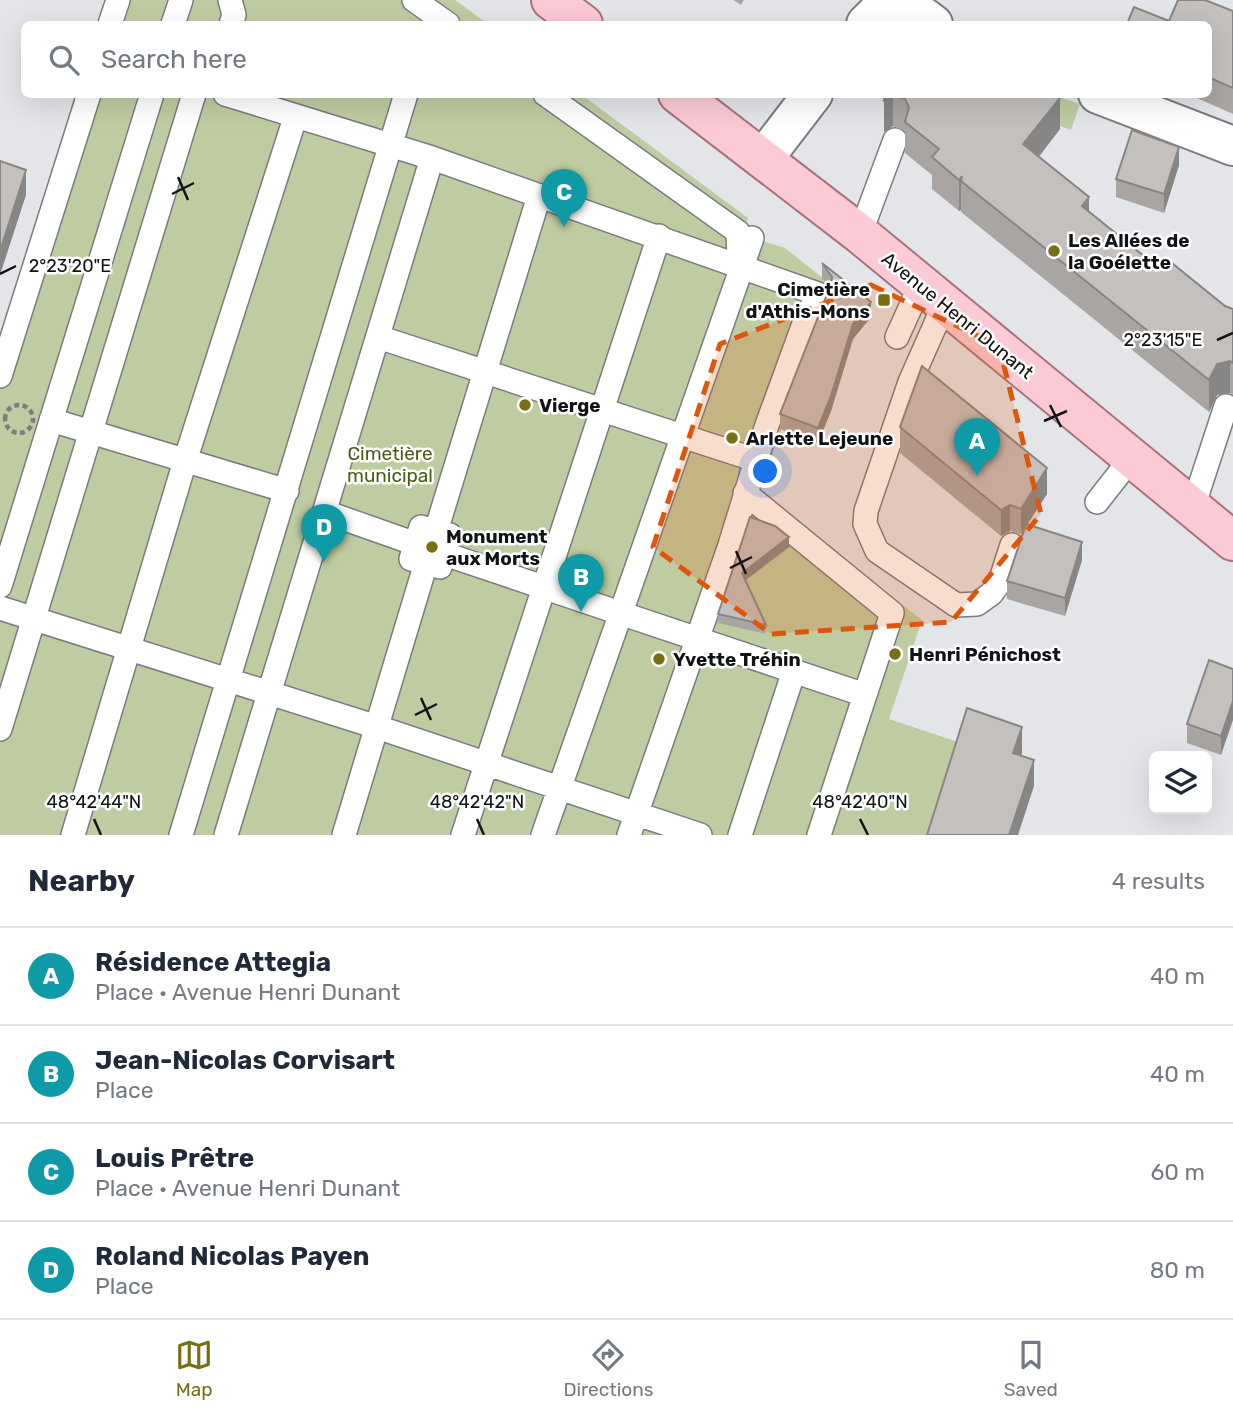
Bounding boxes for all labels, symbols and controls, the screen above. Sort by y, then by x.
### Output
search box [21,21,1212,98]
icon: search [45,41,83,79]
text: Search here [101,44,247,75]
pin: C [541,169,587,227]
place label: Les Allées de la Goélette [1068,229,1190,274]
marker: Les Allées de la Goélette [1046,243,1062,259]
street label: Avenue Henri Dunant [877,247,1039,384]
text: 2°23'20"E [29,255,111,277]
place label: Cimetière d'Athis-Mons [745,278,870,323]
marker: Cimetière d'Athis-Mons [876,292,892,308]
text: 2°23'15"E [1124,329,1202,351]
place label: Vierge [539,394,601,417]
marker: Vierge [517,397,533,413]
pin: A [954,418,1000,476]
place label: Arlette Lejeune [746,427,893,450]
marker: Arlette Lejeune [724,430,740,446]
park label: Cimetière municipal [347,442,433,487]
your location [748,454,782,488]
pin: D [301,504,347,562]
place label: Monument aux Morts [446,525,548,570]
marker: Monument aux Morts [424,539,440,555]
pin: B [558,554,604,612]
place label: Henri Pénichost [909,643,1061,666]
marker: Henri Pénichost [887,646,903,662]
place label: Yvette Tréhin [673,648,801,671]
marker: Yvette Tréhin [651,651,667,667]
map controls [1149,751,1212,814]
button: layers [1149,751,1212,814]
text: 48°42'44"N [47,791,141,813]
text: 48°42'42"N [430,791,524,813]
text: 48°42'40"N [812,791,908,813]
text: Nearby [28,863,135,899]
text: 4 results [1112,867,1205,895]
text: Résidence Attegia [95,947,331,978]
text: A [43,962,59,990]
text: 40 m [1150,962,1205,990]
text: Place · Avenue Henri Dunant [95,978,400,1006]
text: Jean-Nicolas Corvisart [95,1045,395,1076]
text: B [43,1060,59,1088]
text: 40 m [1150,1060,1205,1088]
text: Place [95,1076,154,1104]
text: Louis Prêtre [95,1143,254,1174]
text: C [43,1158,59,1186]
text: 60 m [1150,1158,1205,1186]
text: Place · Avenue Henri Dunant [95,1174,400,1202]
text: Roland Nicolas Payen [95,1241,370,1272]
text: D [43,1256,59,1284]
text: 80 m [1150,1256,1205,1284]
text: Place [95,1272,154,1300]
tab: Map [175,1336,213,1401]
tab: Directions [563,1336,653,1401]
tab: Saved [1004,1336,1058,1401]

